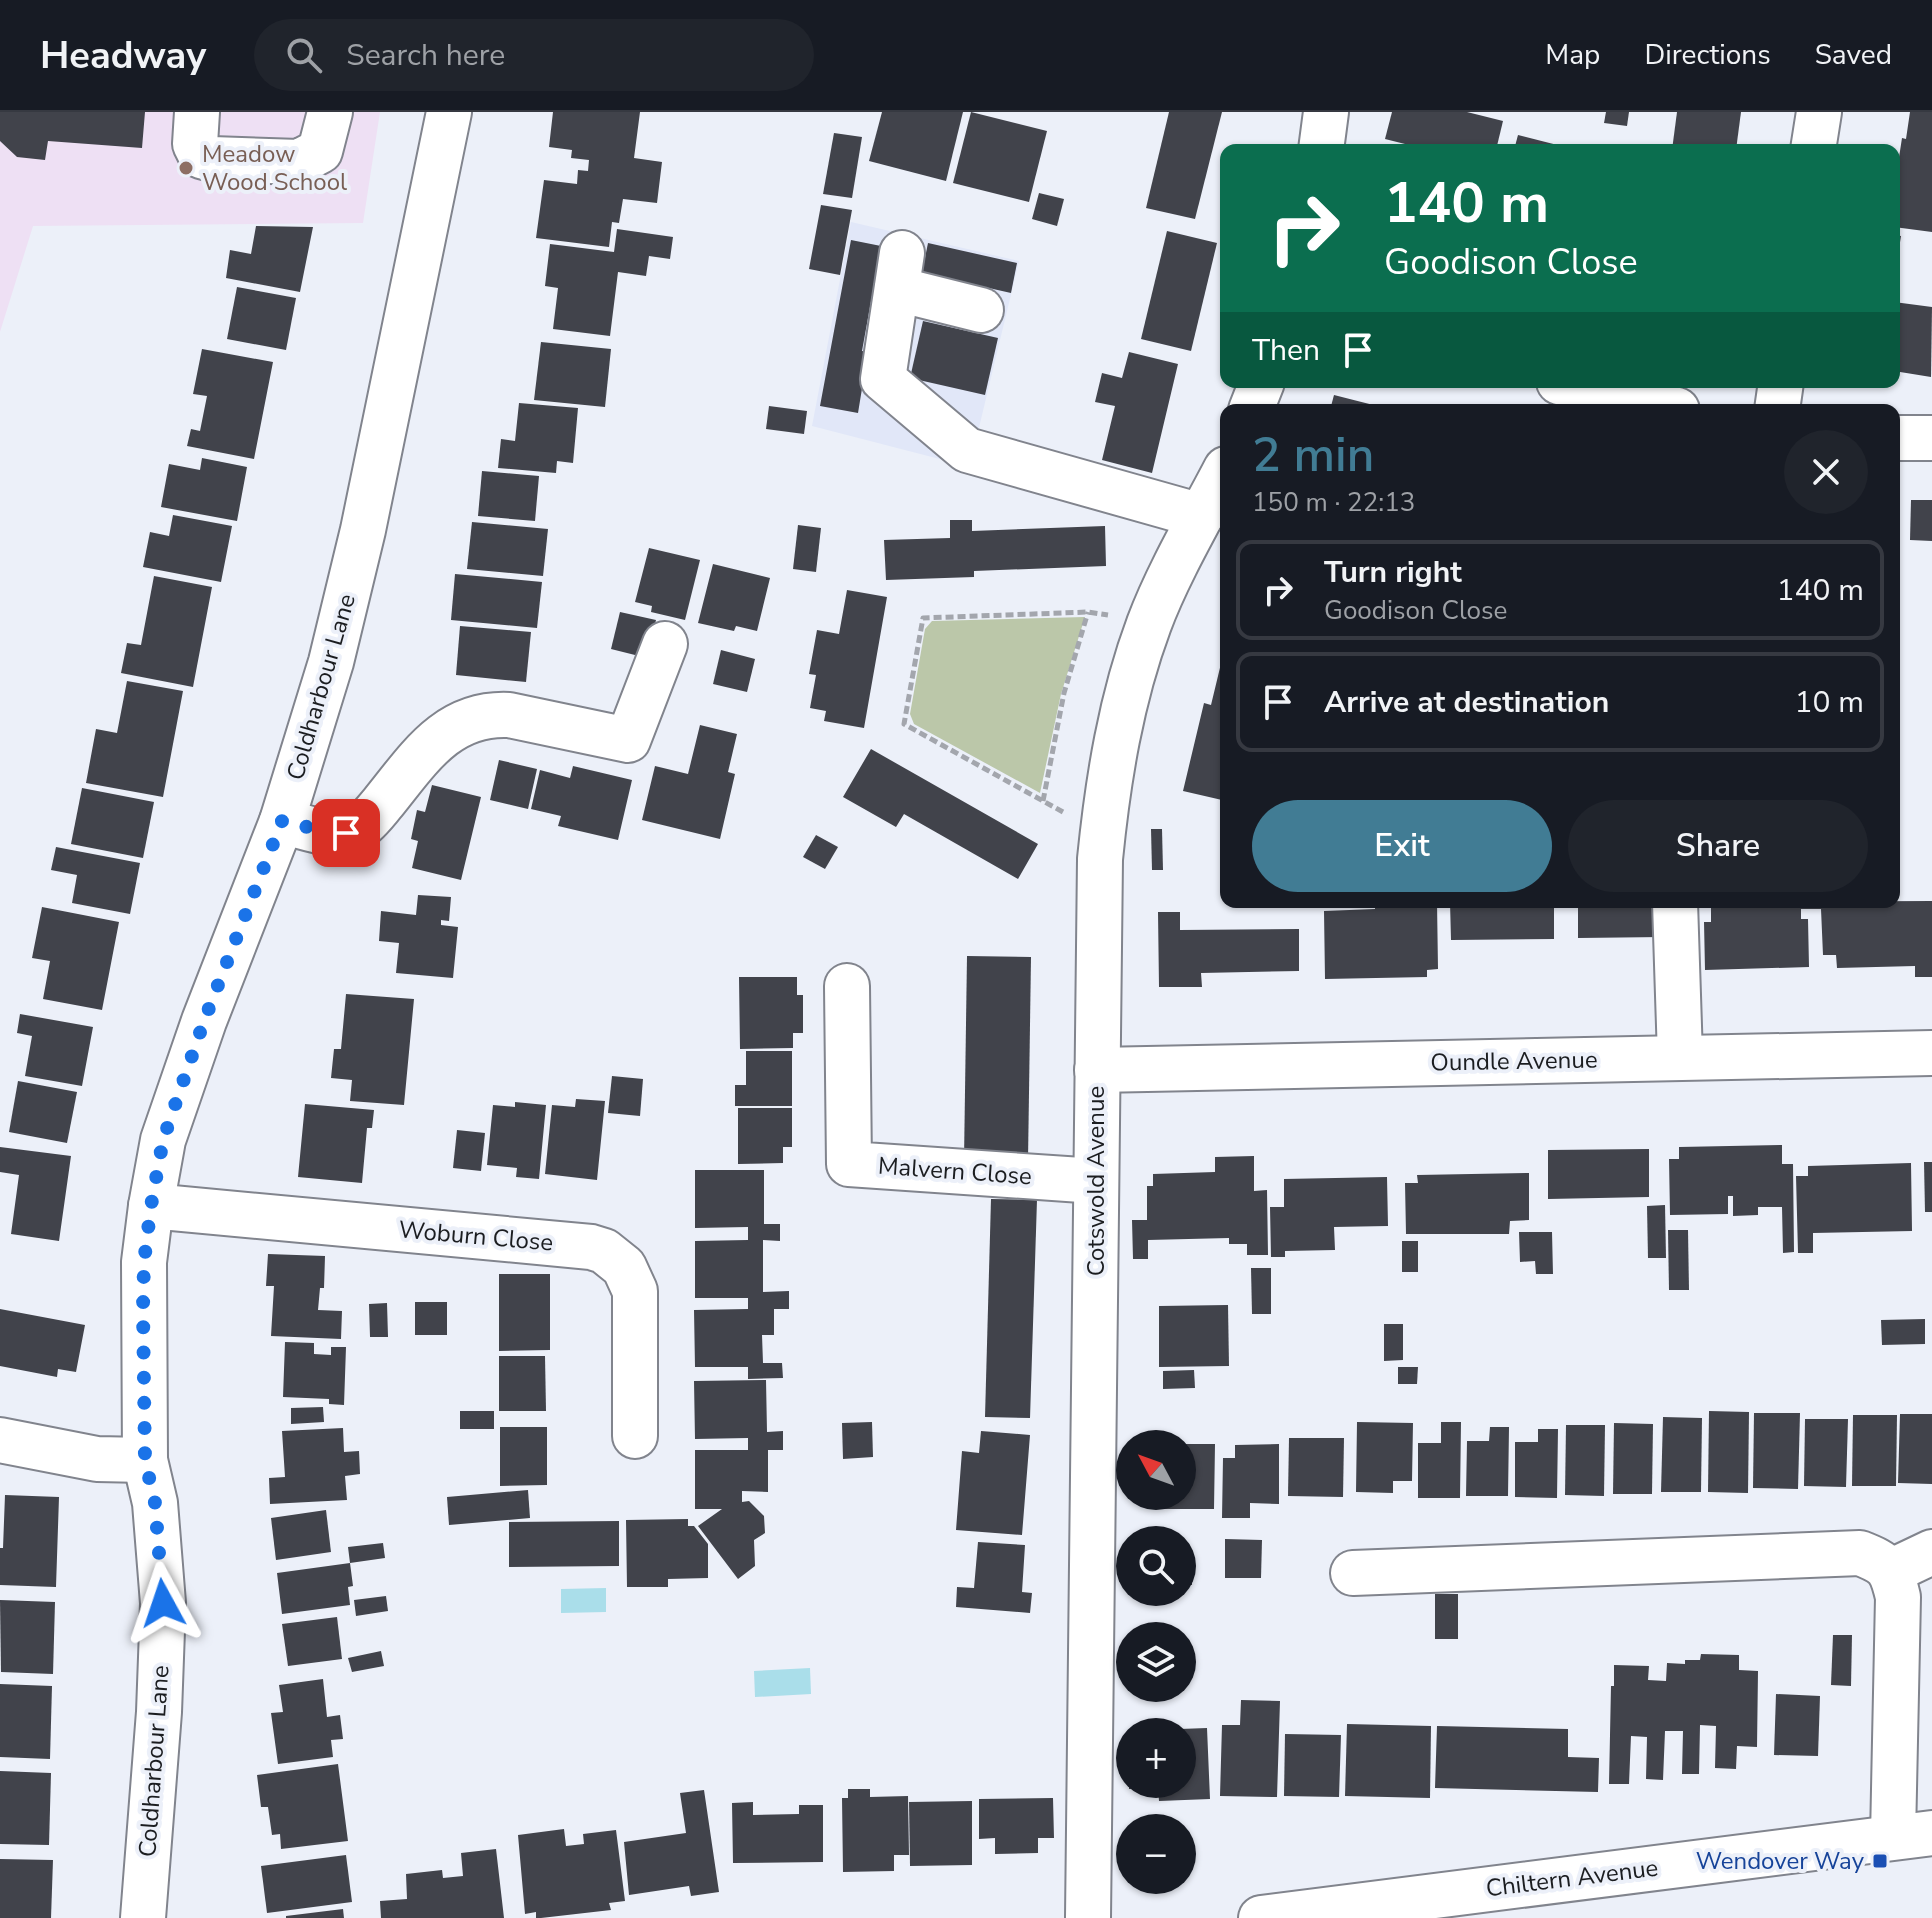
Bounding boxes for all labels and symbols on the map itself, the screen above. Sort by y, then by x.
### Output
place label: Meadow Wood School [202,138,347,198]
marker: Meadow Wood School [177,159,195,177]
street label: Coldharbour Lane [279,590,363,784]
pin [312,799,380,867]
street label: Oundle Avenue [1430,1044,1598,1078]
street label: Cotswold Avenue [1080,1086,1112,1276]
street label: Malvern Close [877,1150,1033,1192]
street label: Woburn Close [397,1213,555,1259]
north arrow [1116,1430,1196,1510]
position arrow [121,1561,205,1645]
street label: Coldharbour Lane [131,1664,177,1858]
place label: Wendover Way [1696,1845,1865,1877]
street label: Chiltern Avenue [1484,1852,1660,1904]
marker: Wendover Way [1871,1852,1889,1870]

